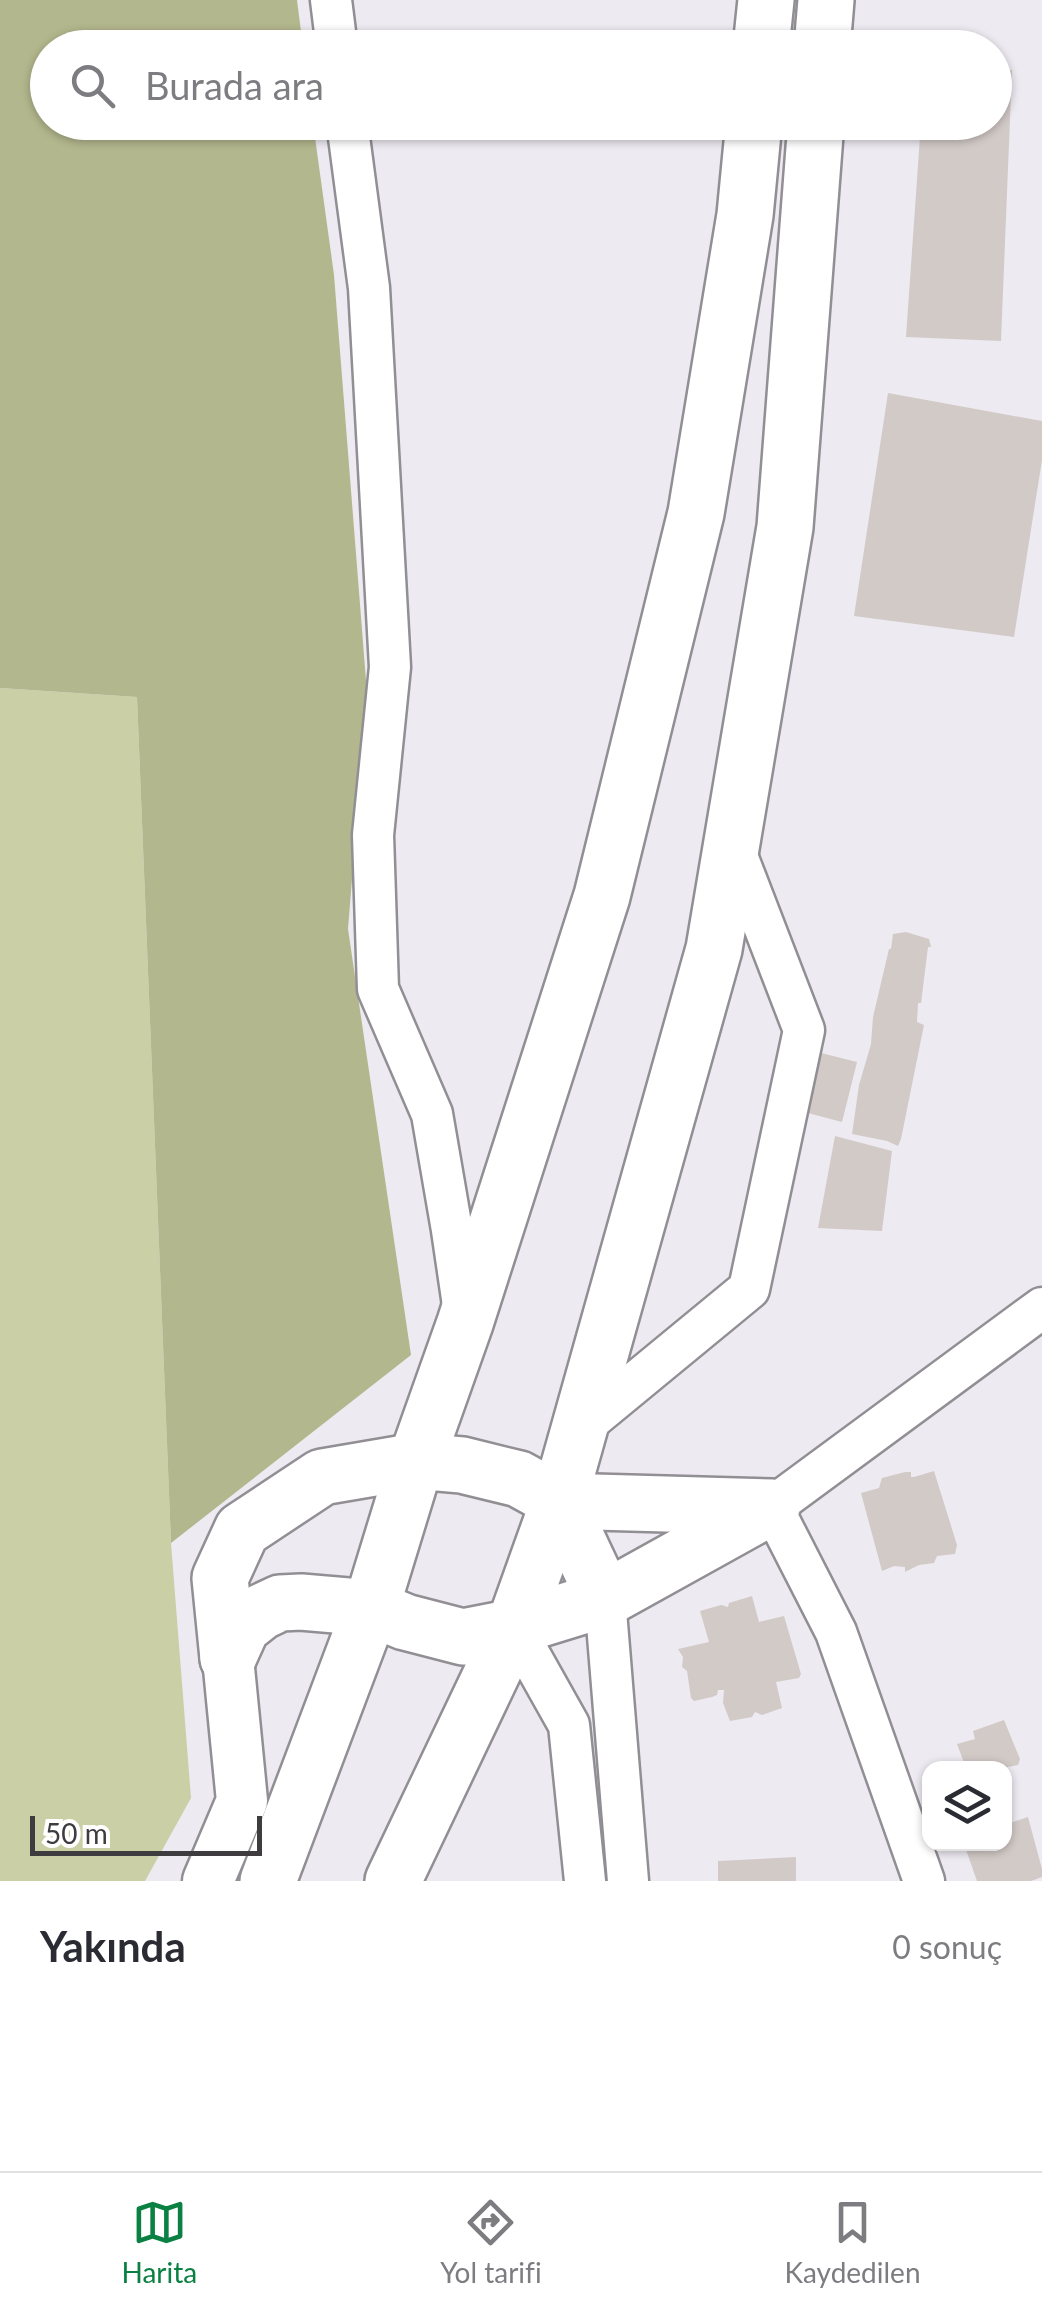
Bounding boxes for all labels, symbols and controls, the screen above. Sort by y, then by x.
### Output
search box [30,30,1012,140]
icon: search [65,58,120,113]
text: Burada ara [145,62,324,108]
map controls [922,1761,1012,1851]
button: layers [922,1761,1012,1851]
scale bar [30,1811,262,1856]
text: 50 m [45,1816,108,1850]
text: Yakında [40,1921,186,1971]
text: 0 sonuç [892,1927,1002,1966]
tab: Harita [121,2195,197,2289]
tab: Yol tarifi [440,2195,542,2289]
tab: Kaydedilen [785,2195,921,2289]

